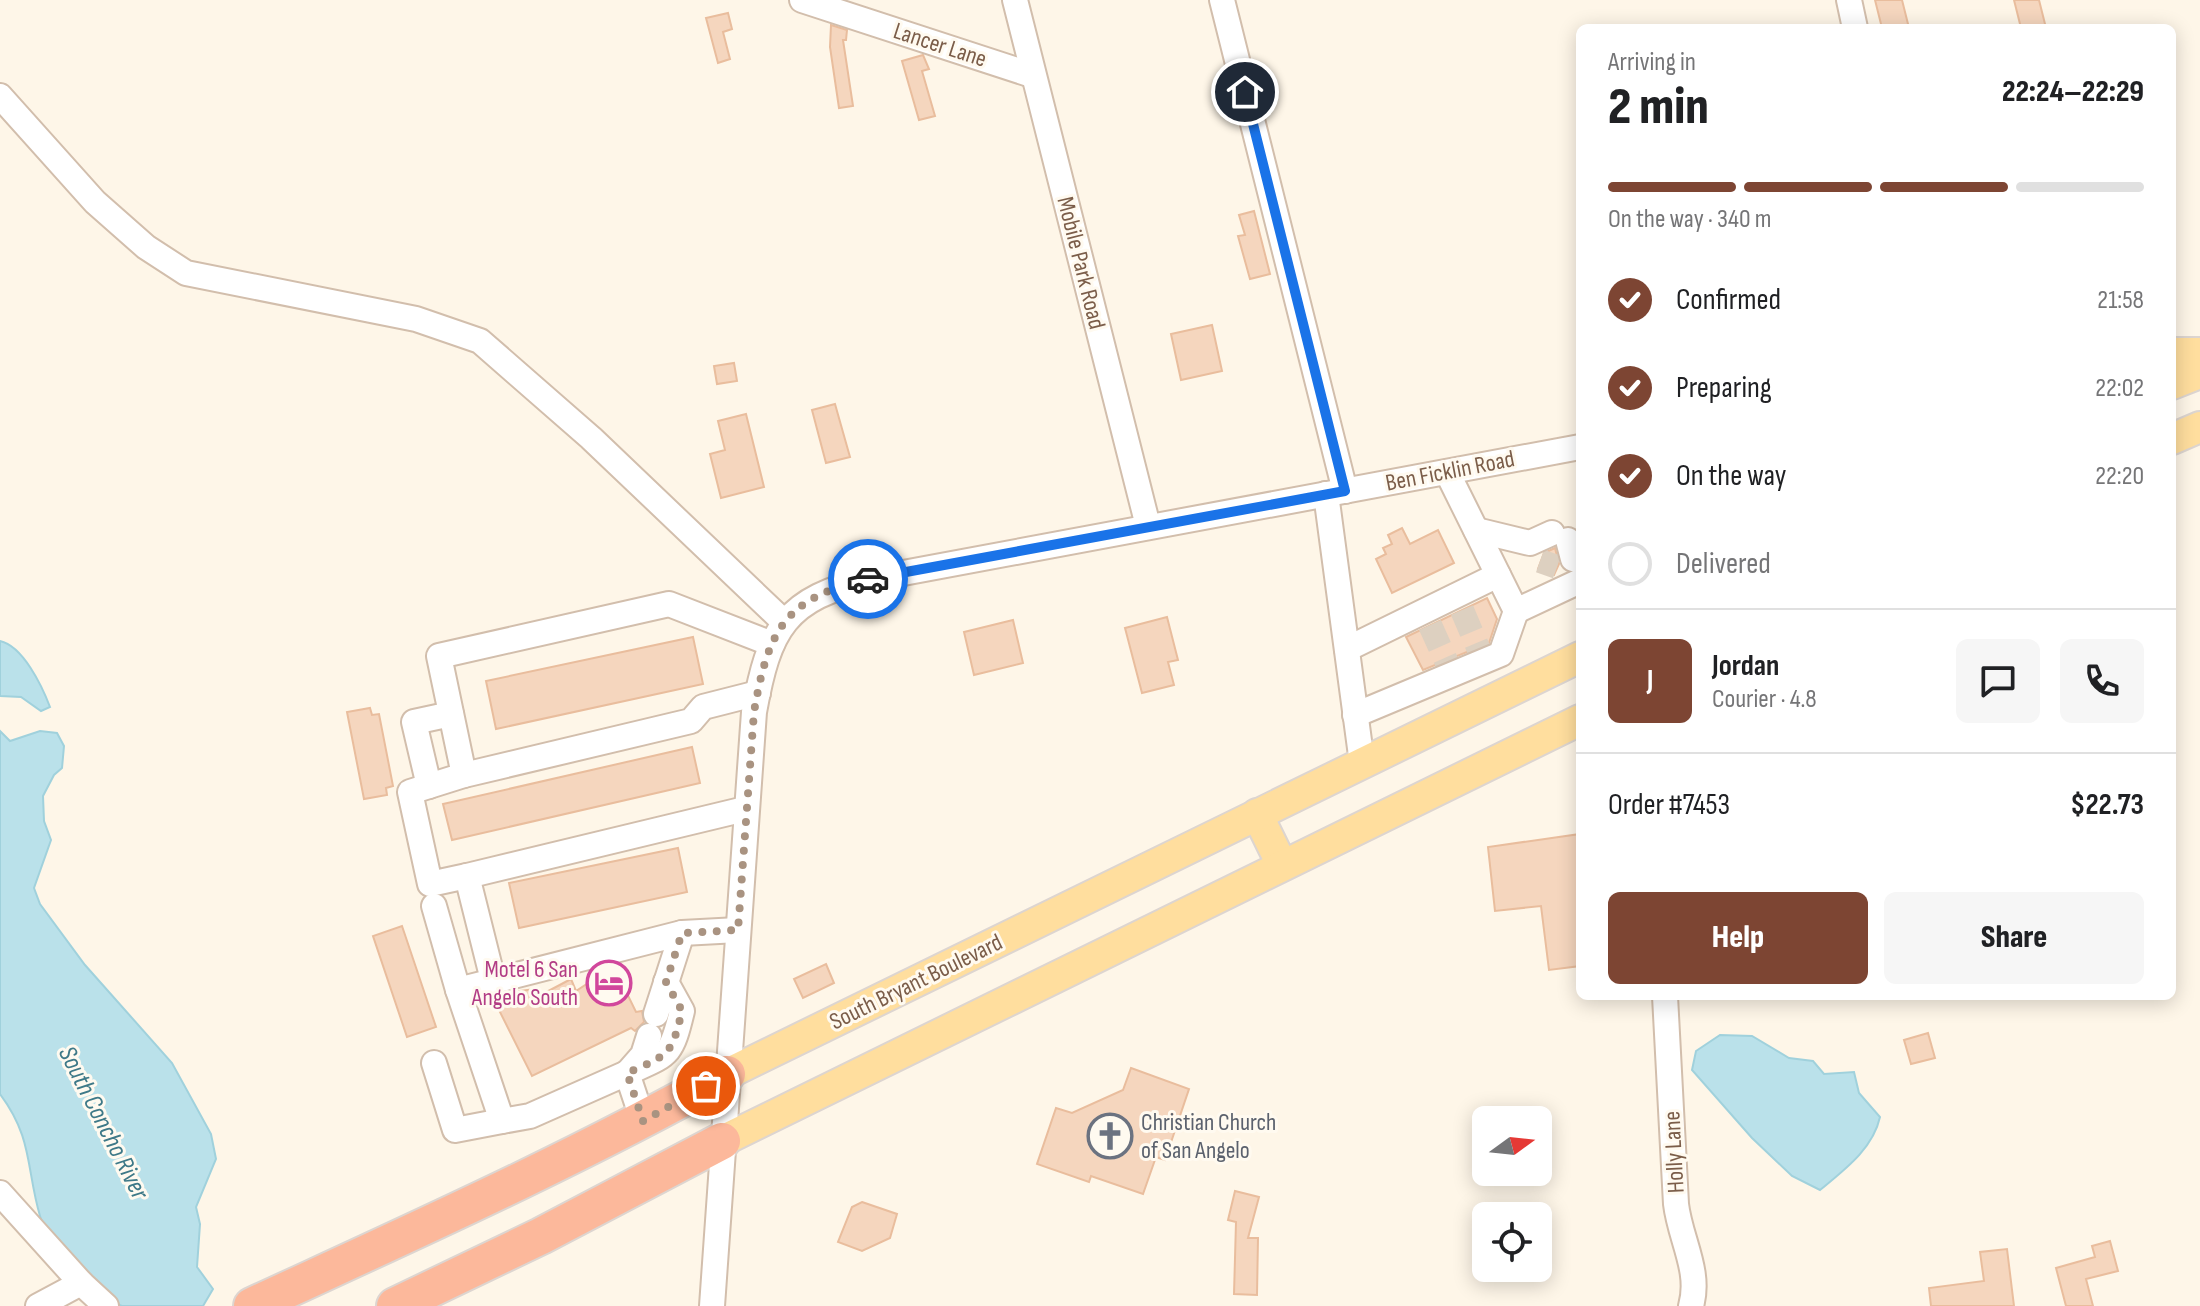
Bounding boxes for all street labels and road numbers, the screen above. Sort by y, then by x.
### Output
street label: Lancer Lane [890,16,990,74]
street label: Mobile Park Road [1051,194,1111,332]
street label: Ben Ficklin Road [1383,444,1517,498]
street label: South Bryant Boulevard [825,928,1007,1036]
street label: Holly Lane [1657,1110,1691,1194]

